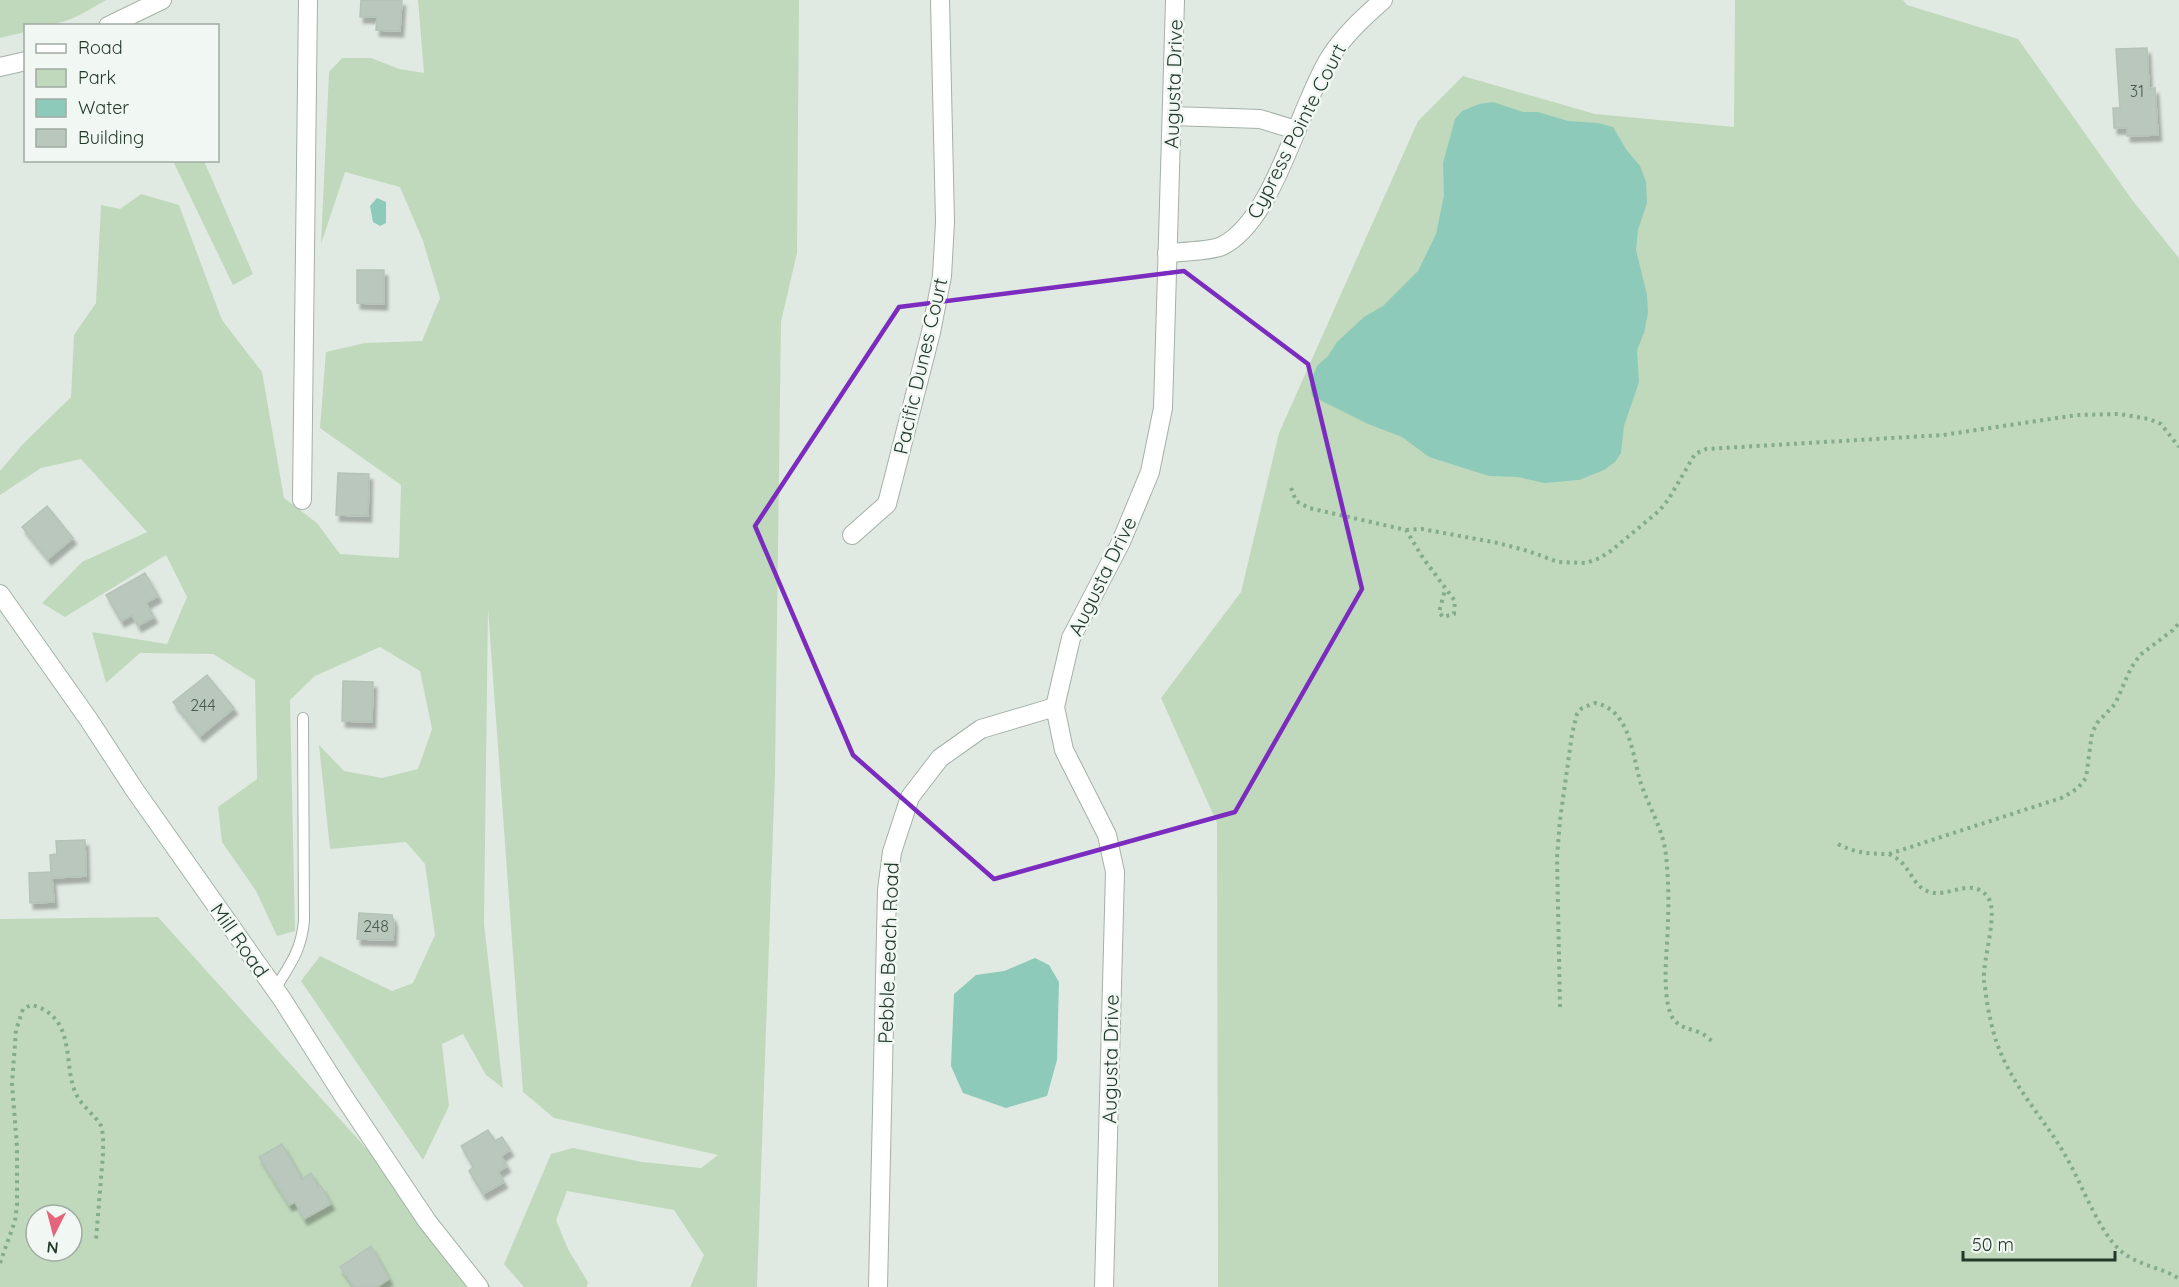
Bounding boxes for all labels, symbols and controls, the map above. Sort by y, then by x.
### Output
street label: Augusta Drive [1158,19,1188,149]
legend [24,24,219,162]
text: Road [78,36,123,59]
street label: Cypress Pointe Court [1241,39,1351,223]
text: Park [78,66,116,89]
house number: 31 [2130,81,2144,101]
text: Water [78,96,129,119]
text: Building [78,126,144,149]
street label: Pacific Dunes Court [888,275,953,457]
street label: Augusta Drive [1062,512,1142,640]
house number: 244 [190,695,216,715]
street label: Pebble Beach Road [872,862,904,1044]
street label: Mill Road [205,898,275,982]
house number: 248 [363,916,389,936]
street label: Augusta Drive [1096,994,1124,1124]
north arrow [24,1203,84,1263]
scale bar [1963,1224,2114,1262]
text: 50 m [1972,1233,2014,1256]
text: N [46,1237,59,1258]

